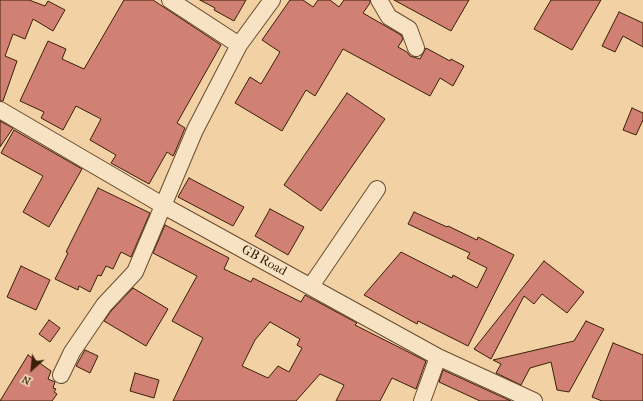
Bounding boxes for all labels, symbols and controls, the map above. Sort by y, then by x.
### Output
street label: GB Road [239,242,289,280]
north arrow [12,349,52,389]
text: N [20,372,33,388]

